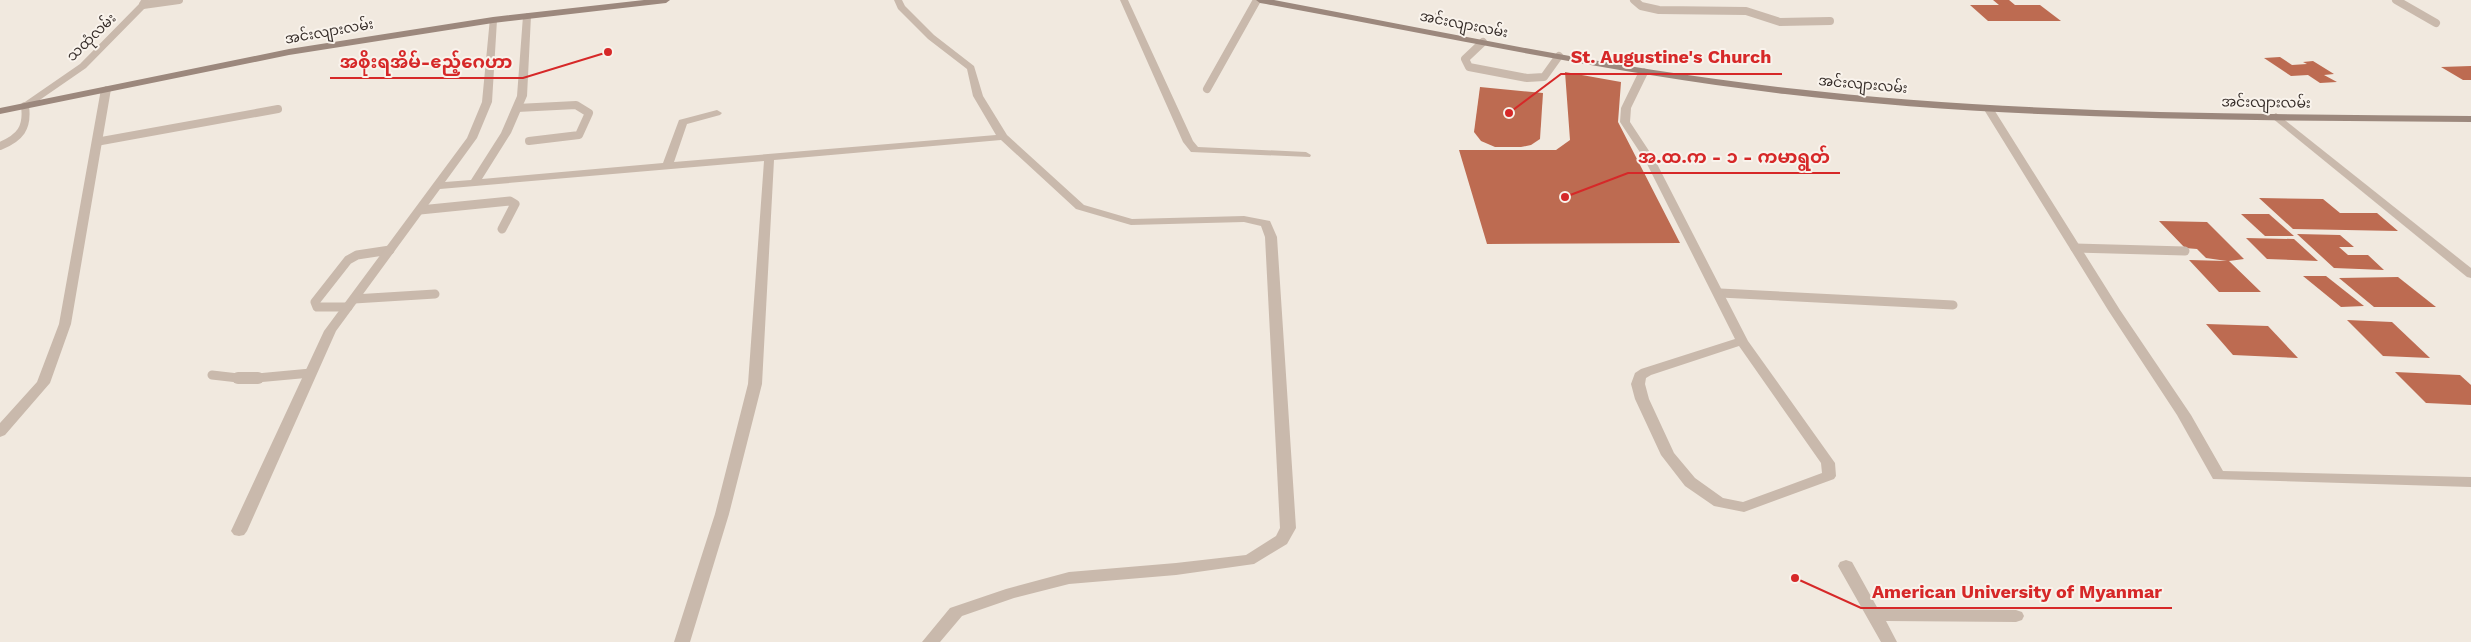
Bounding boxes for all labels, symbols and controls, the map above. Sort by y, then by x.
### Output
street label: အင်းလျားလမ်း [1418,6,1510,44]
street label: သထုံလမ်း [62,8,121,67]
street label: အင်းလျားလမ်း [283,13,375,51]
callout: St. Augustine's Church [1561,41,1782,74]
callout: အစိုးရအိမ်-ဧည့်ဂေဟာ [330,45,523,78]
text: St. Augustine's Church [1571,46,1771,67]
text: အစိုးရအိမ်-ဧည့်ဂေဟာ [340,50,512,76]
street label: အင်းလျားလမ်း [1817,70,1908,100]
street label: အင်းလျားလမ်း [2221,91,2311,115]
callout: အ.ထ.က - ၁ - ကမာရွတ် [1628,140,1840,173]
text: အ.ထ.က - ၁ - ကမာရွတ် [1638,145,1830,171]
callout: American University of Myanmar [1861,575,2172,608]
text: American University of Myanmar [1872,581,2162,602]

